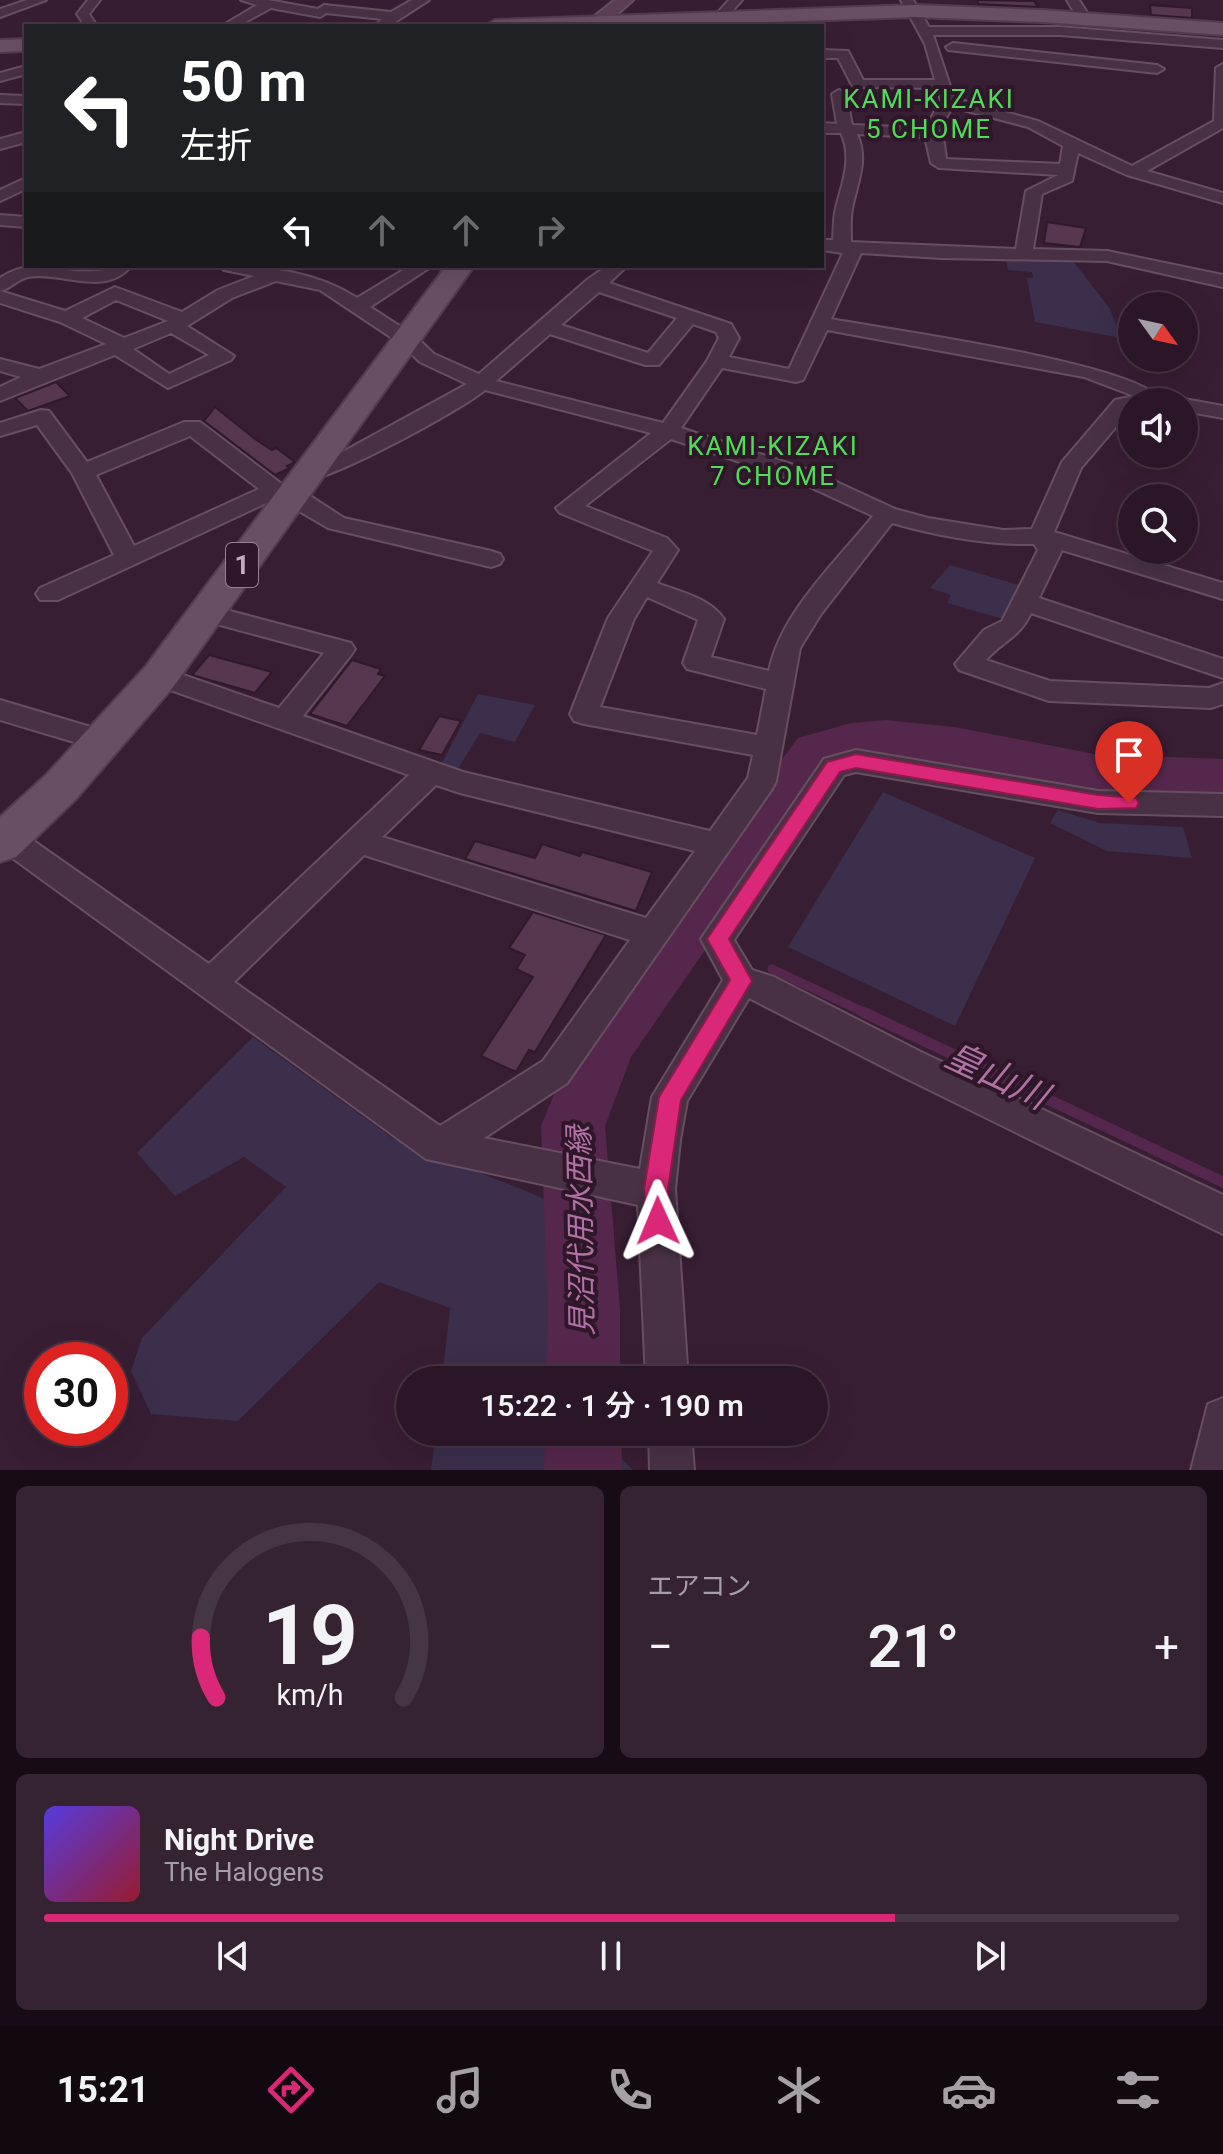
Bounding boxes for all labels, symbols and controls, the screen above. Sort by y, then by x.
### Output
text: 50 m [180,49,307,115]
icon: left [48,56,152,160]
district label: KAMI-KIZAKI 5 CHOME [843,84,1015,144]
text: 左折 [180,125,252,167]
icon: left [276,208,320,252]
icon: ahead [360,208,404,252]
icon: ahead [444,208,488,252]
icon: right [528,208,572,252]
north arrow [1118,292,1198,372]
map controls [1118,292,1198,564]
button: sound [1118,388,1198,468]
district label: KAMI-KIZAKI 7 CHOME [687,431,859,491]
button: search [1118,484,1198,564]
road number: 1 [226,543,258,587]
pin [1095,721,1163,803]
icon: arrive [1107,733,1151,777]
water label: 皇山川 [939,1034,1058,1119]
water label: 見沼代用水西縁 [561,1123,600,1336]
position arrow [616,1179,700,1263]
speed limit sign: 30 [24,1342,128,1446]
text: 15:22 · 1 分 · 190 m [480,1388,744,1423]
text: エアコン [648,1571,752,1601]
text: 19 [262,1587,357,1684]
text: 21° [867,1611,959,1682]
text: − [648,1621,673,1673]
text: + [1154,1621,1179,1673]
text: km/h [276,1678,343,1712]
text: Night Drive [164,1822,314,1857]
text: The Halogens [164,1857,324,1887]
icon: previous [211,1934,255,1978]
icon: pause [589,1934,633,1978]
icon: next [968,1934,1012,1978]
icon: directions [263,2062,319,2118]
icon: music [432,2062,488,2118]
icon: phone [602,2062,658,2118]
icon: climate [771,2062,827,2118]
icon: car [941,2062,997,2118]
icon: filters [1110,2062,1166,2118]
text: 15:21 [57,2069,149,2111]

